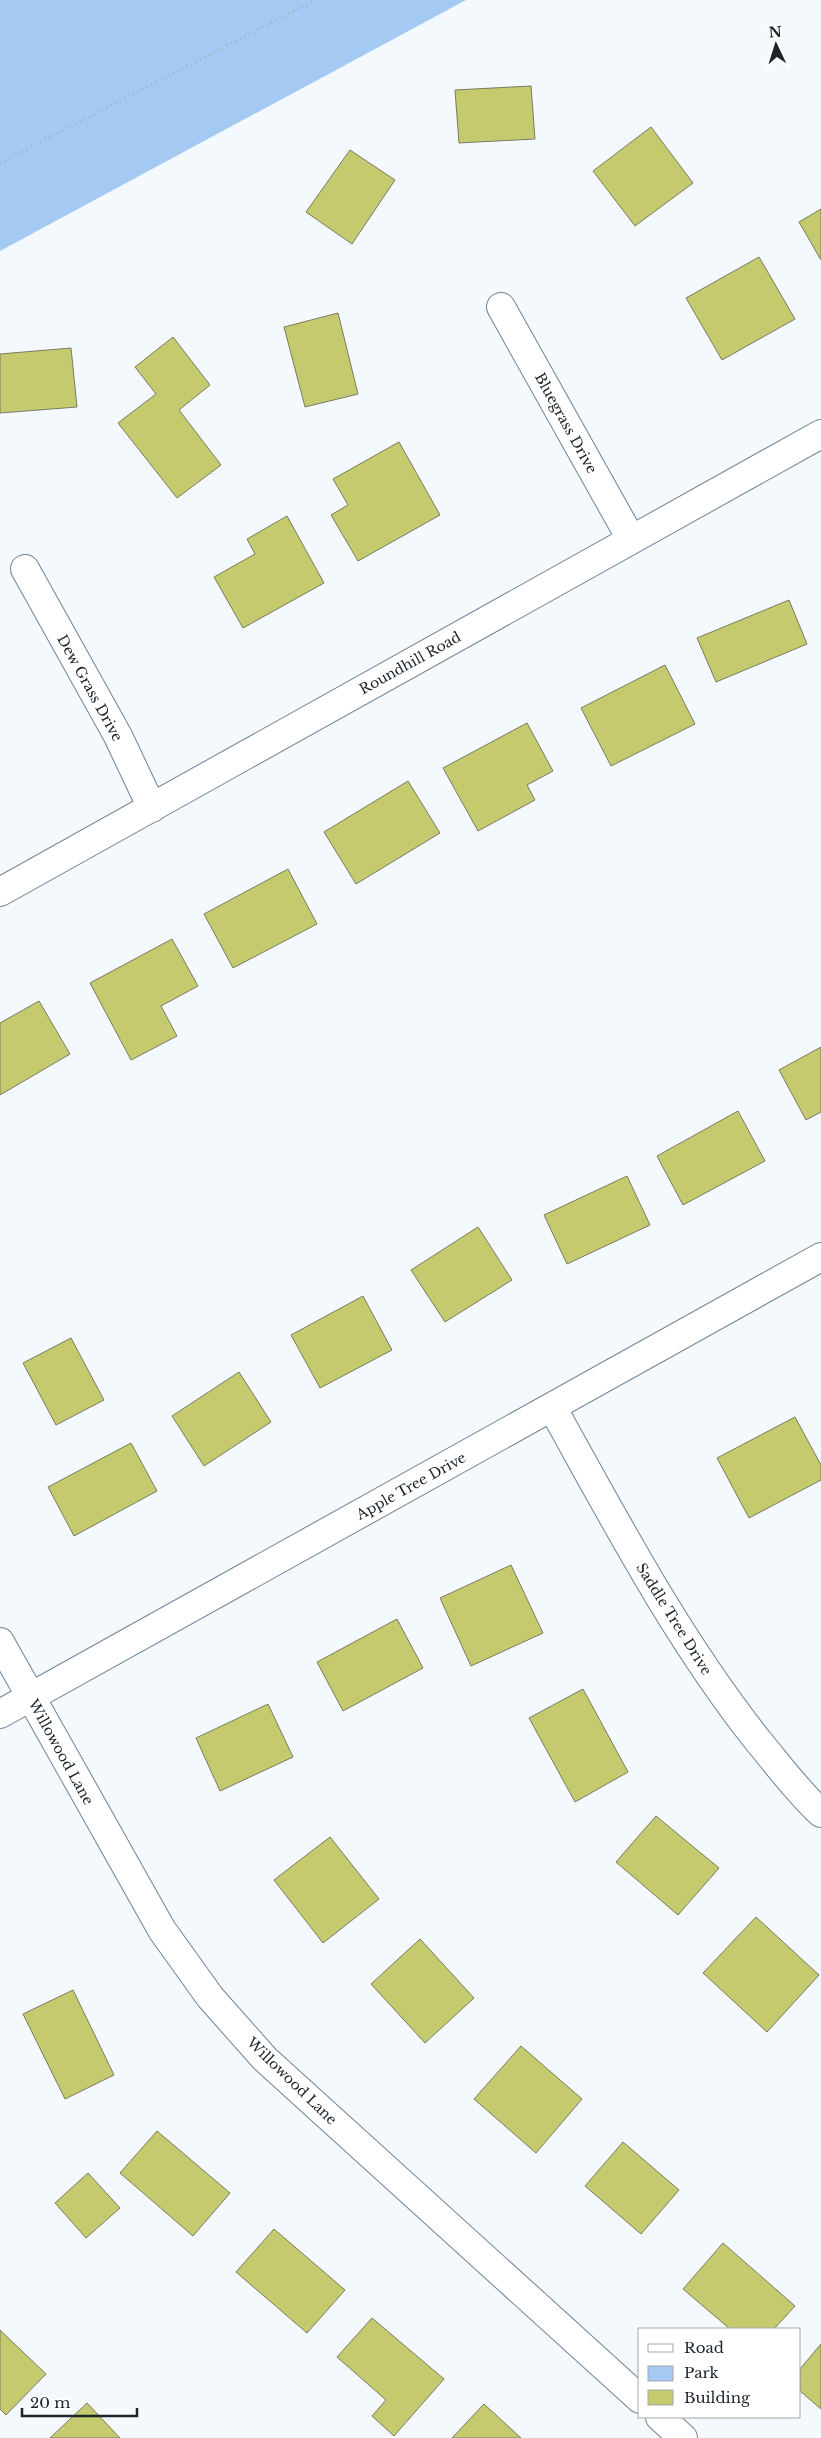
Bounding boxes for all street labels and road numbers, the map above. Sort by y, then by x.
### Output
street label: Bluegrass Drive [531,370,601,476]
street label: Roundhill Road [356,627,464,698]
street label: Dew Grass Drive [53,632,127,744]
street label: Apple Tree Drive [352,1448,469,1524]
street label: Saddle Tree Drive [632,1560,716,1678]
street label: Willowood Lane [24,1695,98,1808]
street label: Willowood Lane [243,2033,341,2129]

